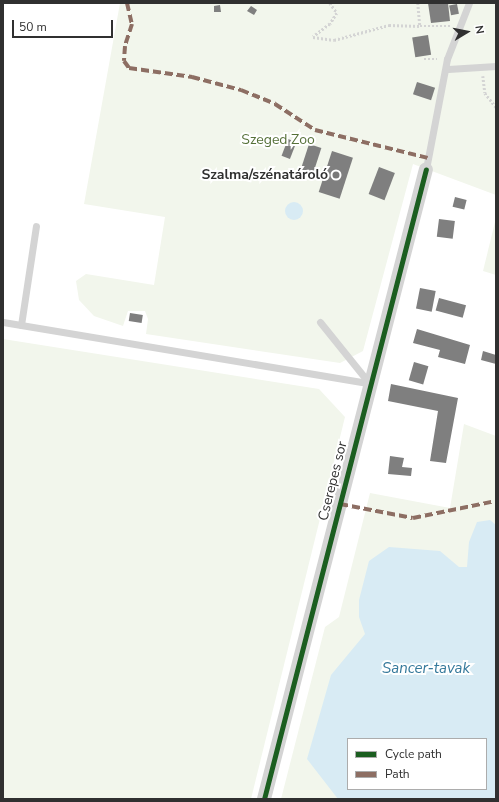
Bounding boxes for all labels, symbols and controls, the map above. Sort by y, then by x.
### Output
scale bar [14,12,115,38]
north arrow [447,12,487,52]
text: 50 m [19,19,47,35]
text: N [471,24,487,35]
park label: Szeged Zoo [241,132,315,148]
place label: Szalma/szénatároló [201,167,328,183]
marker: Szalma/szénatároló [331,170,341,180]
street label: Cserepes sor [315,440,351,522]
water label: Sancer-tavak [382,660,470,678]
legend [347,738,487,790]
text: Cycle path [385,746,442,762]
text: Path [385,766,410,782]

